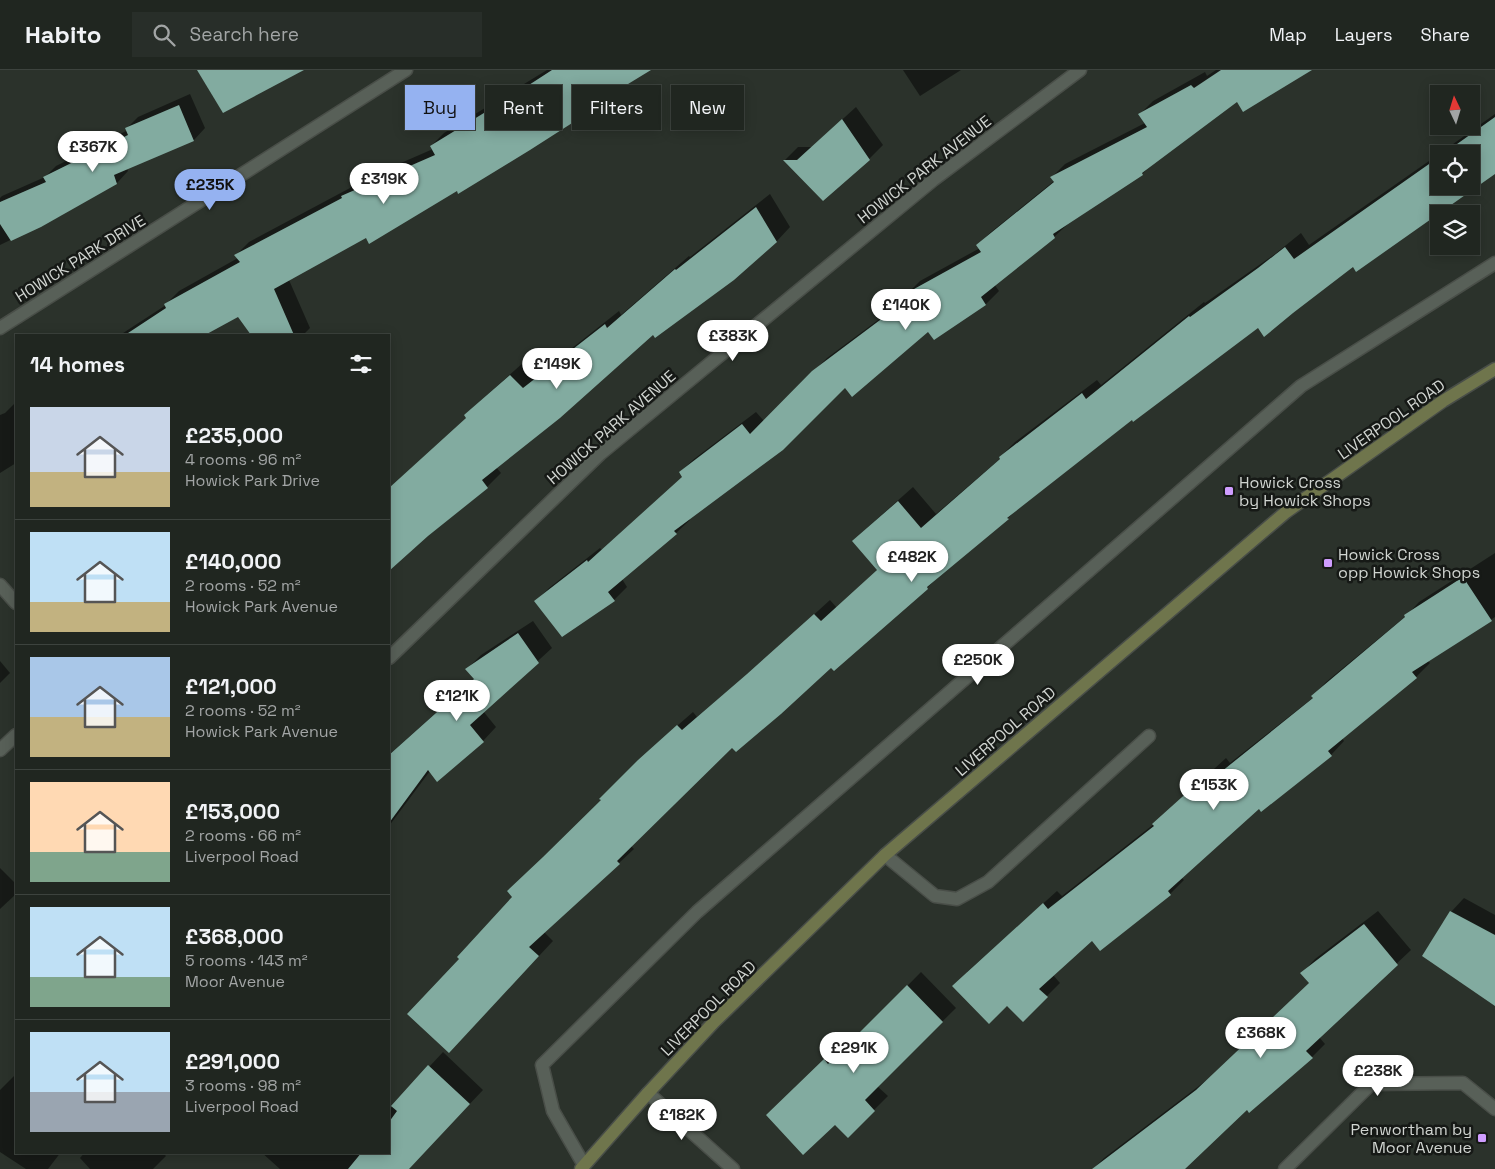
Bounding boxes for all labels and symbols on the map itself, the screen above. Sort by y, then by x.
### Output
north arrow [1430,85,1480,135]
street label: HOWICK PARK AVENUE [853,111,995,228]
pin: £367K [58,131,128,173]
pin: £319K [349,162,419,205]
pin: £235K [175,168,245,211]
street label: HOWICK PARK DRIVE [11,210,149,307]
pin: £140K [871,288,941,331]
pin: £383K [698,320,768,362]
pin: £149K [522,348,592,390]
street label: HOWICK PARK AVENUE [543,366,680,489]
street label: LIVERPOOL ROAD [1333,375,1449,464]
place label: Howick Cross by Howick Shops [1239,472,1371,511]
marker: Howick Cross by Howick Shops [1223,485,1235,497]
pin: £482K [877,540,947,583]
place label: Howick Cross opp Howick Shops [1338,544,1480,583]
marker: Howick Cross opp Howick Shops [1322,557,1334,569]
pin: £250K [943,644,1013,686]
pin: £121K [422,680,492,722]
street label: LIVERPOOL ROAD [951,682,1060,781]
pin: £153K [1179,768,1249,811]
street label: LIVERPOOL ROAD [656,956,760,1060]
pin: £368K [1226,1016,1296,1059]
pin: £291K [819,1032,889,1074]
pin: £238K [1343,1054,1413,1097]
pin: £182K [647,1098,717,1141]
place label: Penwortham by Moor Avenue [1351,1119,1472,1158]
marker: Penwortham by Moor Avenue [1476,1132,1488,1144]

